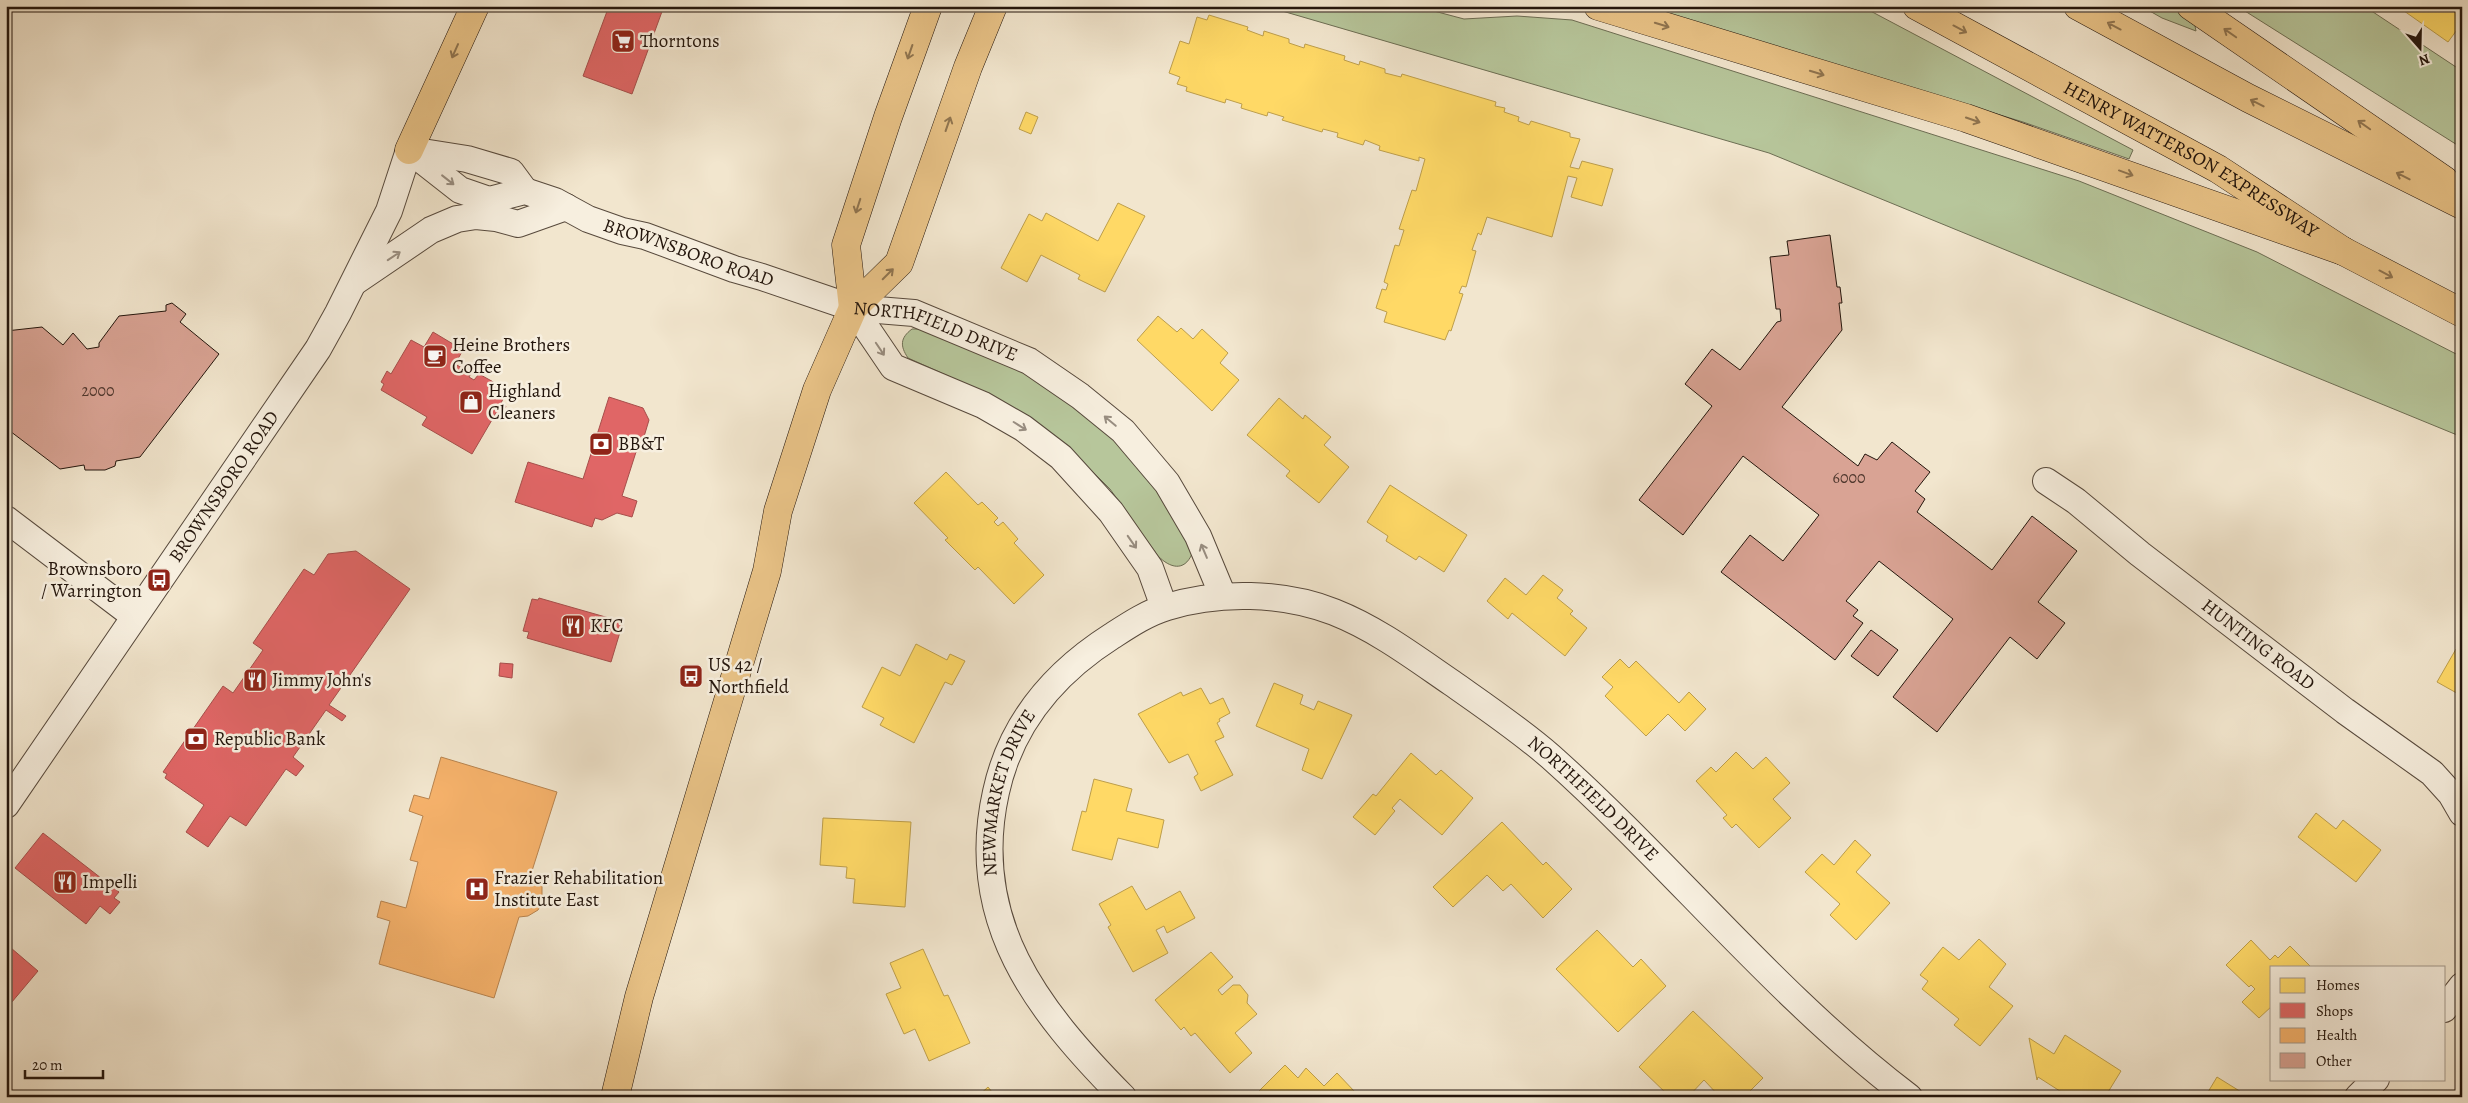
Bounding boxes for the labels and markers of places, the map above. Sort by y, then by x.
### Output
supermarket icon: Thorntons [610,28,636,54]
place label: Thorntons [640,28,720,54]
place label: Heine Brothers Coffee [452,332,570,380]
cafe icon: Heine Brothers Coffee [422,343,448,369]
place label: Highland Cleaners [488,378,562,426]
shop icon: Highland Cleaners [458,389,484,415]
bank icon: BB&T [588,431,614,457]
place label: BB&T [618,431,665,457]
place label: Brownsboro / Warrington [41,556,142,604]
bus stop icon: Brownsboro / Warrington [146,567,172,593]
restaurant icon: KFC [560,613,586,639]
place label: KFC [590,613,623,639]
place label: US 42 / Northfield [708,652,790,700]
bus stop icon: US 42 / Northfield [678,663,704,689]
restaurant icon: Jimmy John's [242,667,268,693]
place label: Jimmy John's [272,667,372,693]
bank icon: Republic Bank [183,726,209,752]
place label: Republic Bank [214,726,326,752]
place label: Frazier Rehabilitation Institute East [494,865,663,913]
restaurant icon: Impelli [52,869,78,895]
place label: Impelli [82,869,138,895]
hospital icon: Frazier Rehabilitation Institute East [464,876,490,902]

